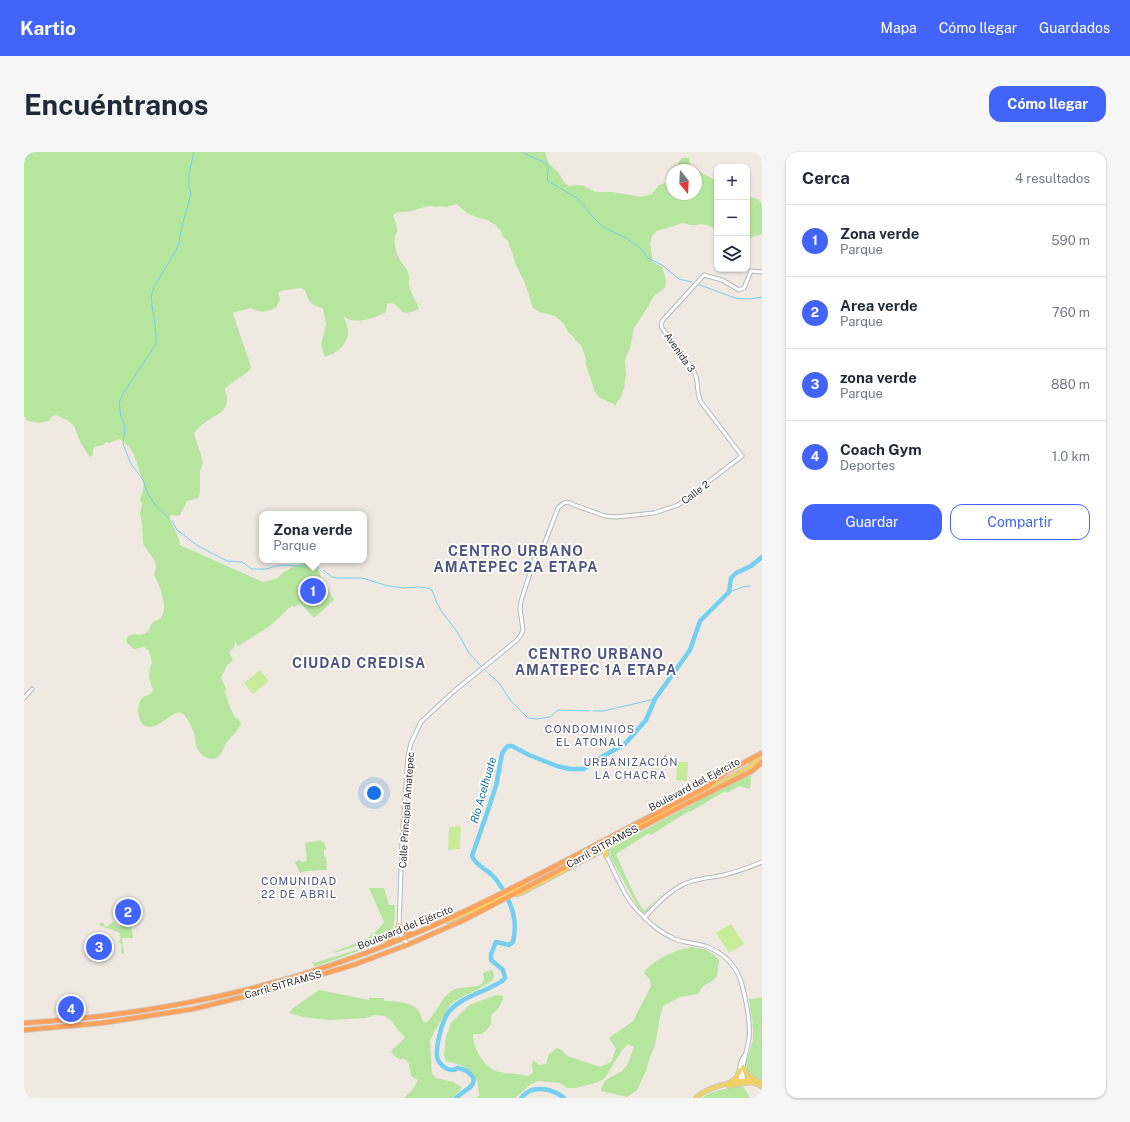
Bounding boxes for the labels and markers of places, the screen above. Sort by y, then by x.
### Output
pin: 1 [300,576,326,606]
pin: 2 [115,897,141,927]
pin: 3 [86,932,112,962]
pin: 4 [58,994,84,1024]

